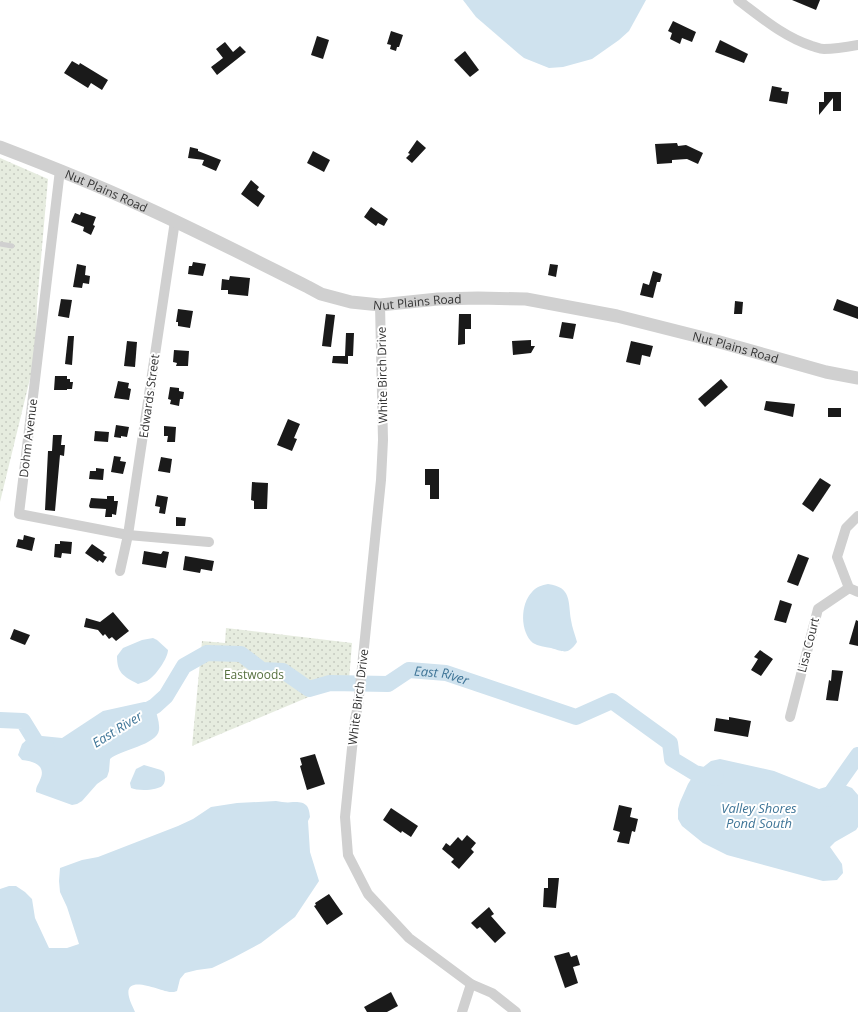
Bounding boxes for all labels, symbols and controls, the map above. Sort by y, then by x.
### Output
street label: Nut Plains Road [63,165,151,216]
street label: Nut Plains Road [372,290,462,314]
street label: White Birch Drive [373,326,391,424]
street label: Nut Plains Road [691,327,781,367]
street label: Edwards Street [135,353,163,439]
street label: Dohm Avenue [15,397,41,478]
street label: Lisa Court [793,616,823,674]
street label: White Birch Drive [344,648,372,746]
water label: East River [413,661,472,689]
park label: Eastwoods [224,666,284,683]
water label: East River [89,706,146,751]
water label: Valley Shores Pond South [721,799,797,832]

